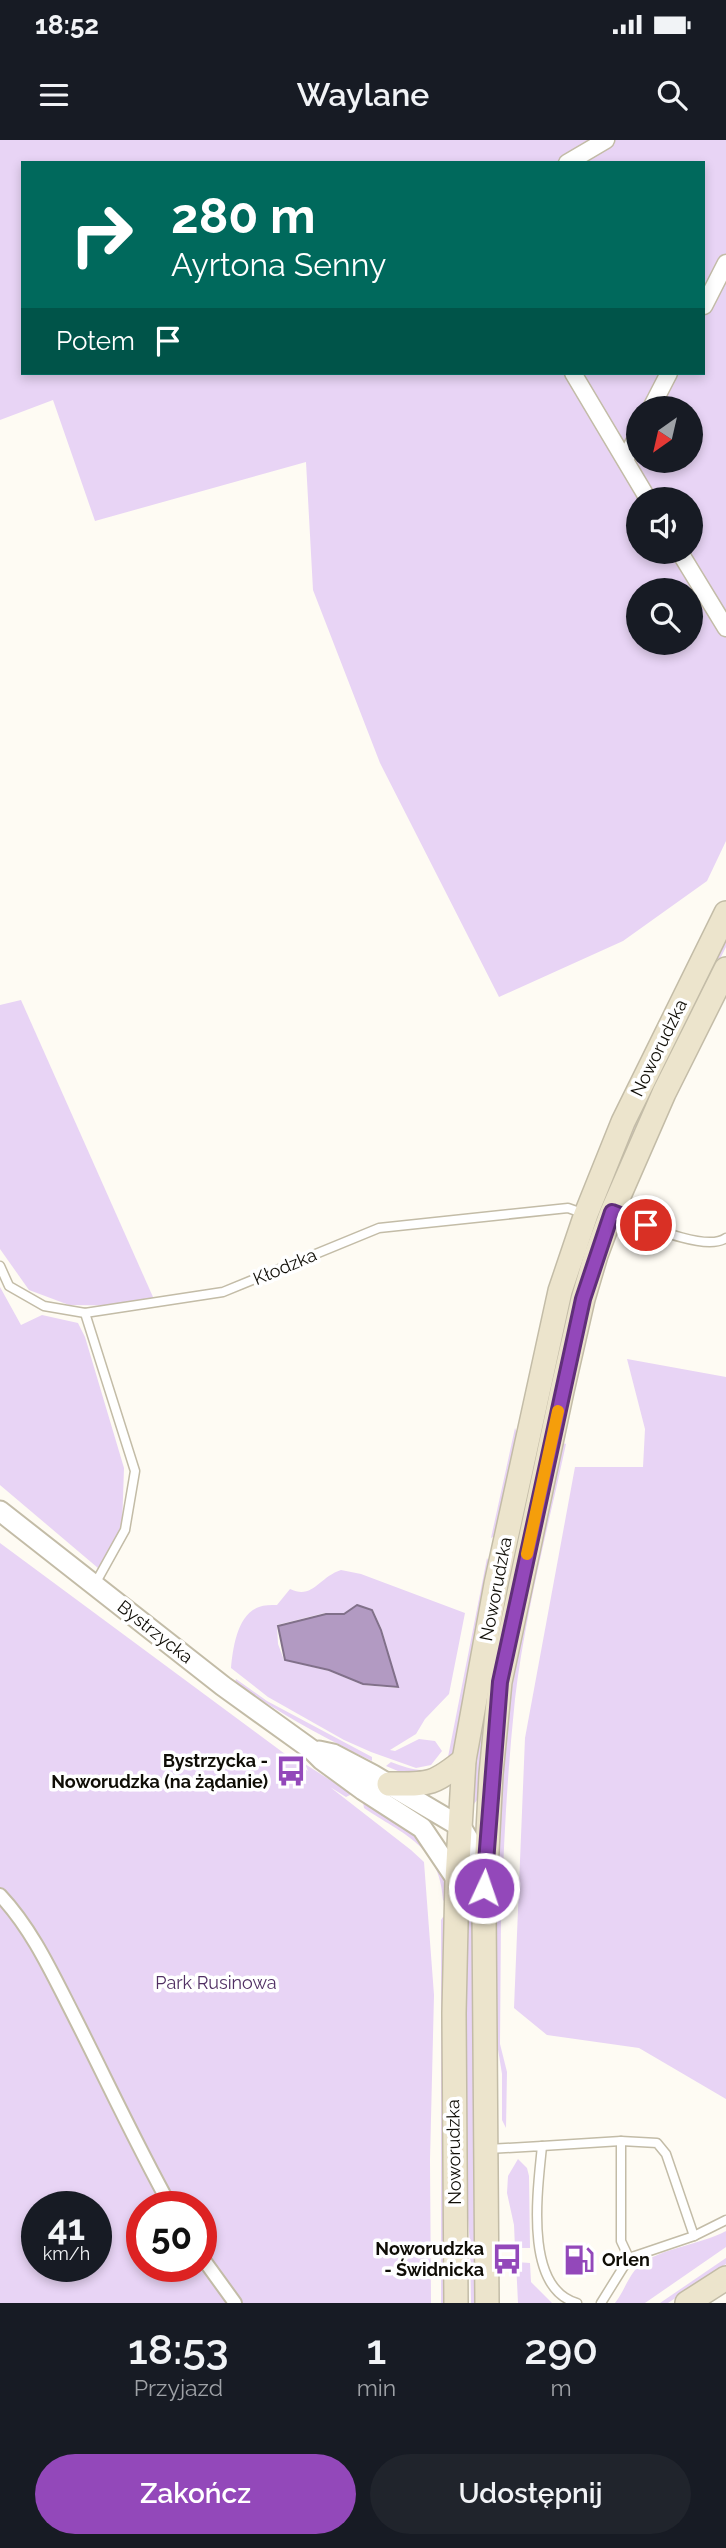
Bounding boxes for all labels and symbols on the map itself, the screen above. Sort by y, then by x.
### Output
north arrow [626,396,704,472]
street label: Noworudzka [626,996,691,1100]
pin [616,1195,676,1255]
street label: Kłodzka [250,1244,320,1289]
street label: Noworudzka [475,1535,516,1643]
street label: Bystrzycka [113,1596,197,1668]
place label: Bystrzycka - Noworudzka (na żądanie) [51,1750,268,1792]
bus stop icon: Bystrzycka - Noworudzka (na żądanie) [274,1754,308,1788]
position arrow [447,1851,521,1925]
park label: Park Rusinowa [155,1972,277,1993]
street label: Noworudzka [442,2099,465,2205]
speed limit sign: 50 [126,2191,217,2282]
place label: Noworudzka - Świdnicka [375,2238,484,2280]
bus stop icon: Noworudzka - Świdnicka [490,2242,524,2276]
fuel station icon: Orlen [562,2243,596,2277]
place label: Orlen [602,2249,650,2270]

